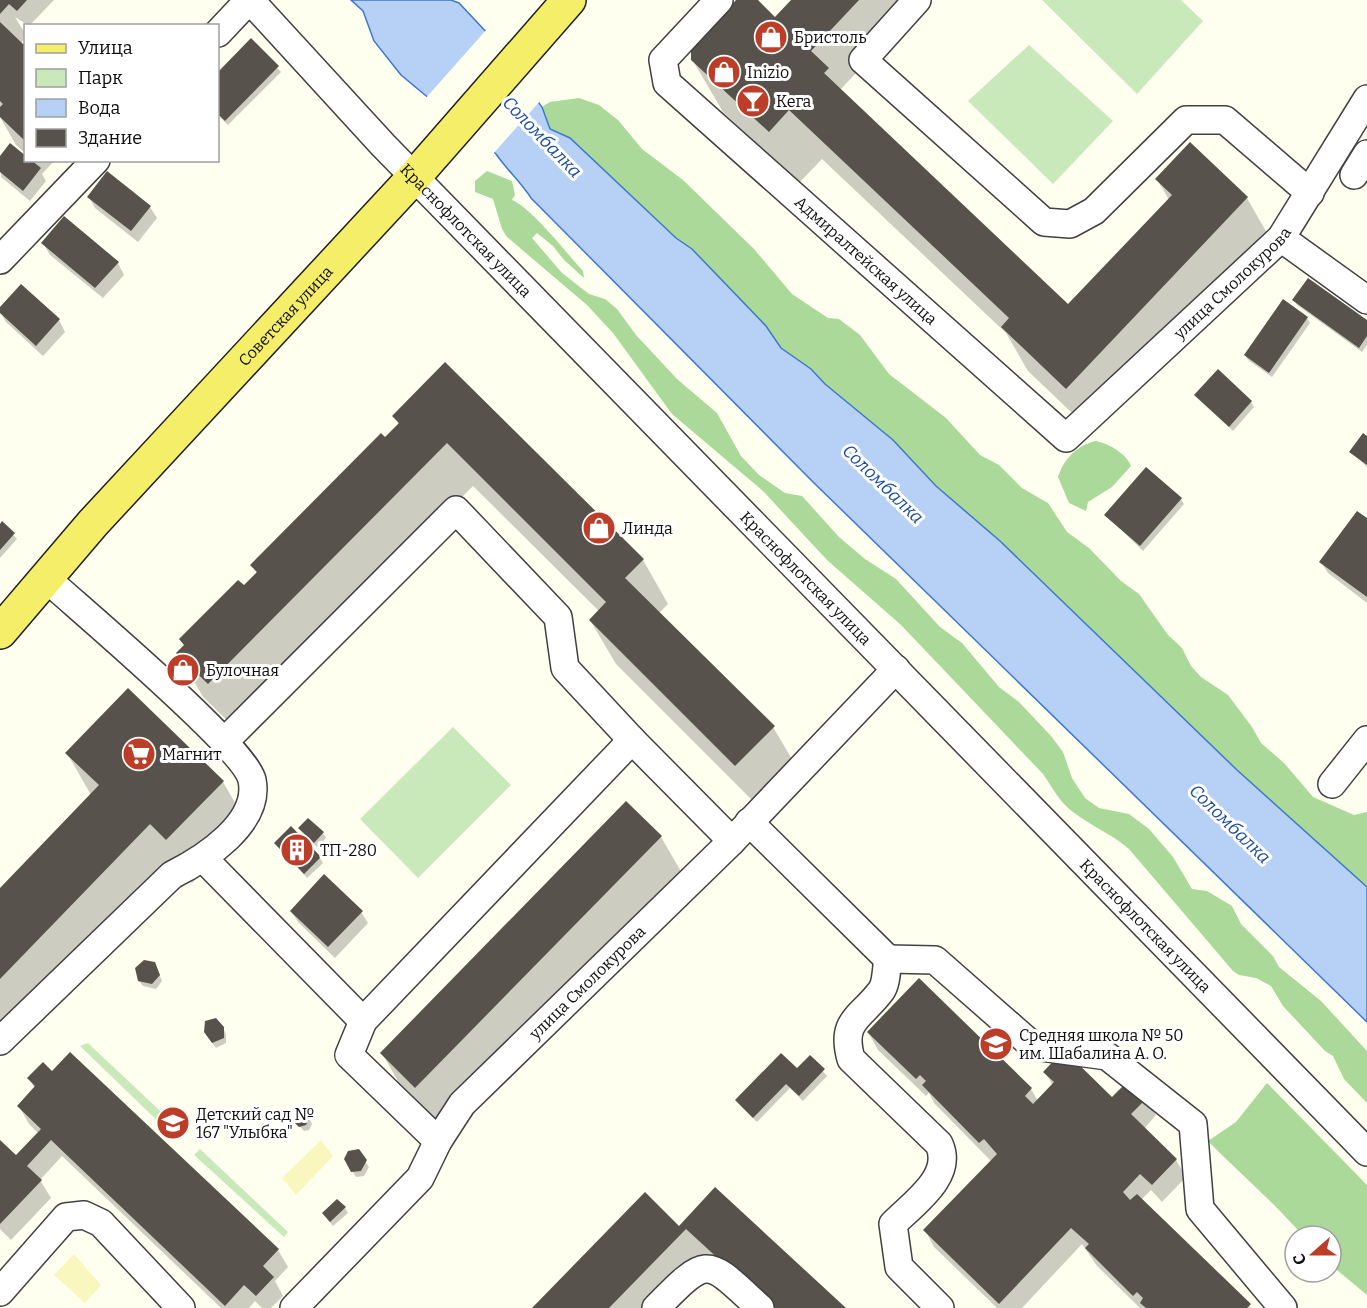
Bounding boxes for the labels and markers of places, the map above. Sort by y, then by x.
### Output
shop icon: Бристоль [753,19,789,55]
place label: Бристоль [794,28,866,47]
shop icon: Inizio [706,54,742,90]
place label: Inizio [747,63,789,82]
bar icon: Кега [735,83,771,119]
place label: Кега [776,92,812,111]
shop icon: Линда [581,510,617,546]
place label: Линда [622,519,673,538]
shop icon: Булочная [165,652,201,688]
place label: Булочная [206,661,279,680]
supermarket icon: Магнит [121,736,157,772]
place label: Магнит [162,745,221,764]
building icon: ТП-280 [279,832,315,868]
place label: ТП-280 [320,841,377,860]
school or university icon: Средняя школа № 50 им. Шабалина А. О. [978,1026,1014,1062]
place label: Средняя школа № 50 им. Шабалина А. О. [1019,1026,1184,1063]
school or university icon: Детский сад № 167 "Улыбка" [155,1105,191,1141]
place label: Детский сад № 167 "Улыбка" [196,1105,315,1142]

